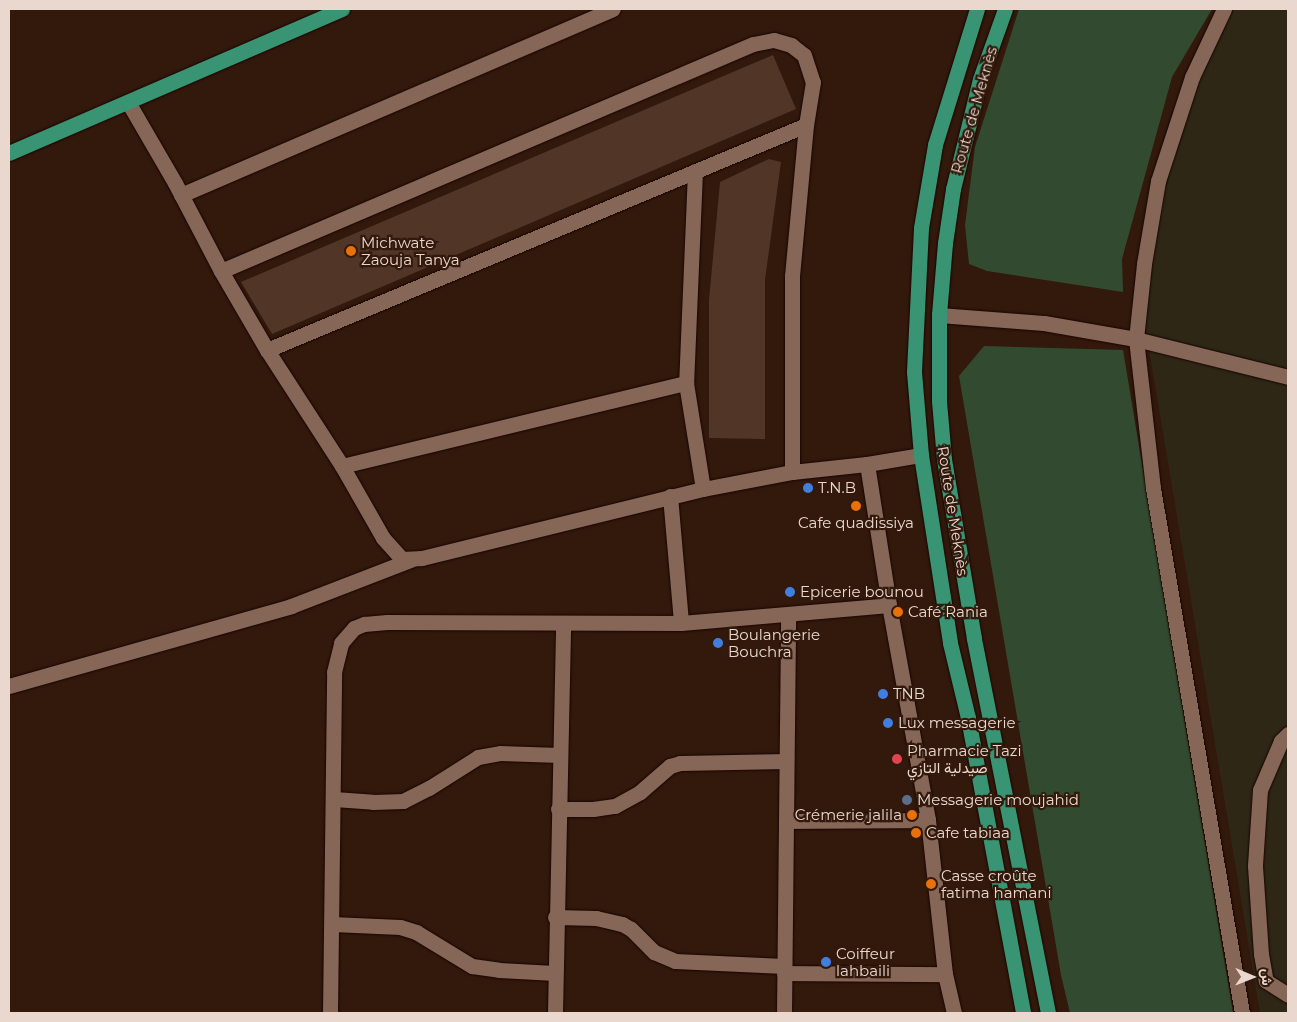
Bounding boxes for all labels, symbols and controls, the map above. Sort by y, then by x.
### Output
street label: Route de Meknès [947,45,1001,175]
place label: Michwate Zaouja Tanya [361,233,460,268]
marker: Michwate Zaouja Tanya [345,245,357,257]
street label: Route de Meknès [934,445,972,577]
place label: T.N.B [818,479,856,497]
marker: T.N.B [802,482,814,494]
marker: Cafe quadissiya [850,500,862,512]
place label: Cafe quadissiya [798,514,914,532]
place label: Epicerie bounou [800,583,924,601]
marker: Epicerie bounou [784,586,796,598]
place label: Café Rania [908,603,988,621]
marker: Café Rania [892,606,904,618]
place label: Boulangerie Bouchra [728,625,820,660]
marker: Boulangerie Bouchra [712,637,724,649]
place label: TNB [893,685,925,703]
marker: TNB [877,688,889,700]
place label: Lux messagerie [898,714,1016,732]
marker: Lux messagerie [882,717,894,729]
place label: Pharmacie Tazi صيدلية التازي [907,741,1022,776]
marker: Pharmacie Tazi صيدلية التازي [891,753,903,765]
place label: Messagerie moujahid [917,791,1079,809]
marker: Messagerie moujahid [901,794,913,806]
place label: Crémerie jalila [795,806,902,824]
marker: Crémerie jalila [906,809,918,821]
place label: Cafe tabiaa [926,824,1010,842]
marker: Cafe tabiaa [910,827,922,839]
place label: Casse croûte fatima hamani [941,866,1052,901]
marker: Casse croûte fatima hamani [925,878,937,890]
place label: Coiffeur lahbaili [836,944,895,979]
north arrow [1227,952,1277,1002]
marker: Coiffeur lahbaili [820,956,832,968]
text: ش [1258,969,1276,986]

